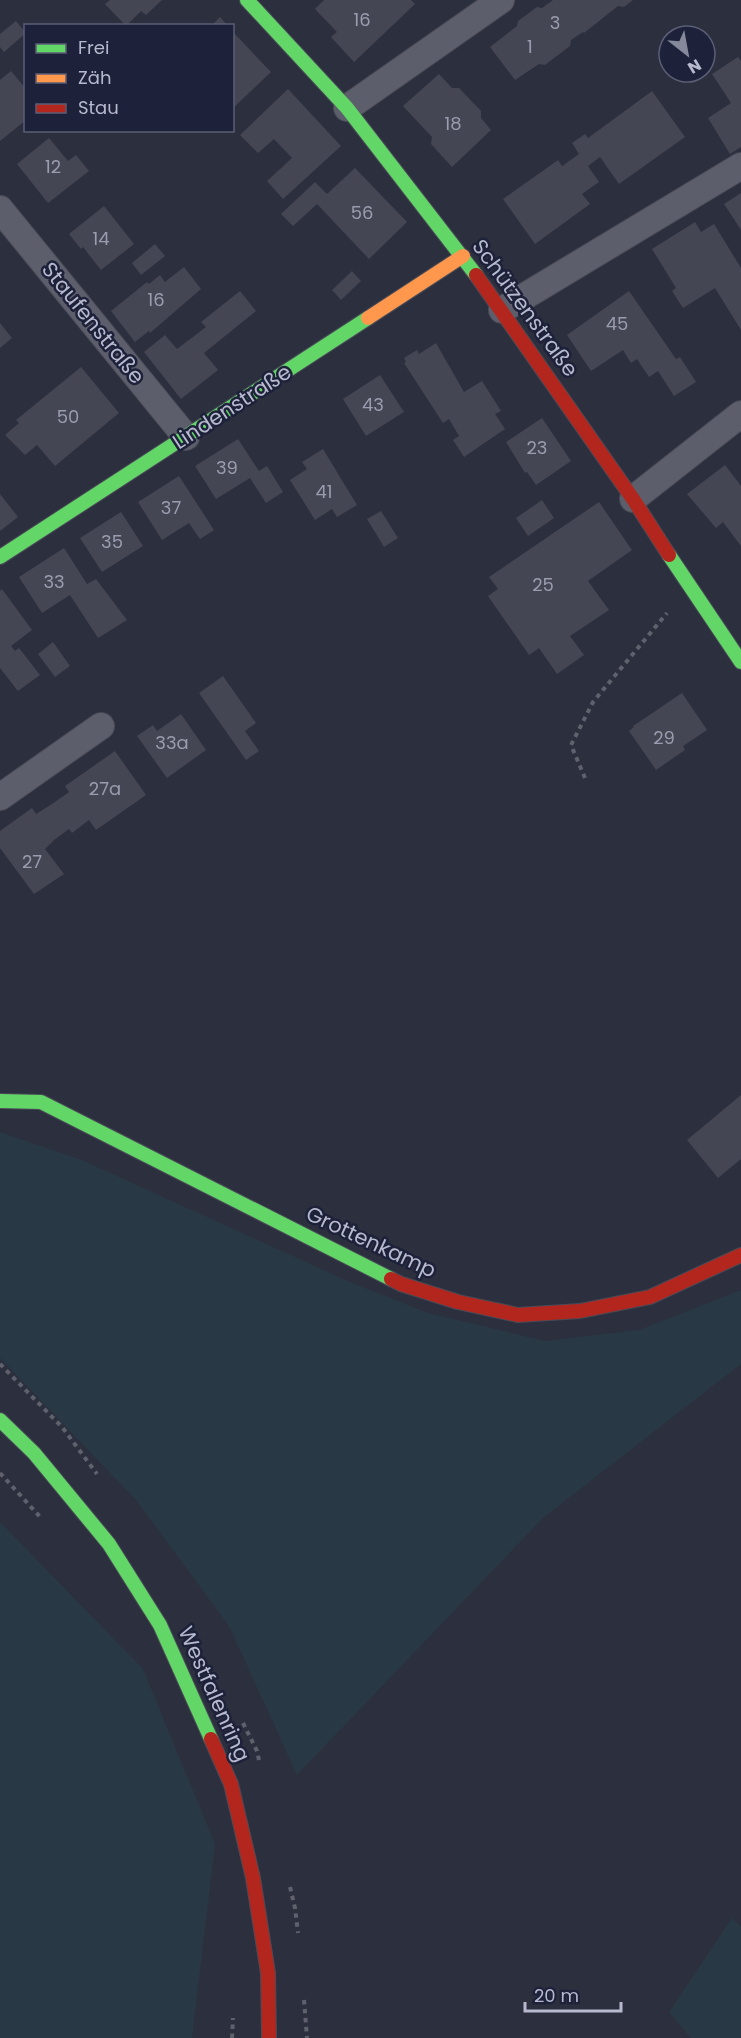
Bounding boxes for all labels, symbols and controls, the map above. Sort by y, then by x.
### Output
house number: 16 [353,7,371,32]
house number: 3 [550,10,560,35]
legend [24,24,234,132]
north arrow [657,24,717,84]
house number: 1 [527,34,533,59]
text: Frei [78,35,109,60]
text: N [683,53,706,79]
text: Zäh [78,65,111,90]
text: Stau [78,95,119,120]
house number: 18 [444,111,462,136]
house number: 12 [45,154,61,179]
house number: 56 [351,200,373,225]
house number: 14 [92,226,110,251]
street label: Schützenstraße [466,233,585,382]
street label: Staufenstraße [35,256,152,390]
house number: 16 [147,287,165,312]
house number: 45 [606,311,628,336]
street label: Lindenstraße [167,357,297,456]
house number: 43 [362,392,384,417]
house number: 50 [57,404,79,429]
house number: 23 [527,435,547,460]
house number: 39 [216,455,238,480]
house number: 41 [315,479,333,504]
house number: 37 [161,495,181,520]
house number: 35 [101,529,123,554]
house number: 33 [43,569,65,594]
house number: 25 [532,572,554,597]
house number: 29 [653,725,675,750]
house number: 33a [155,730,189,755]
house number: 27a [89,776,121,801]
house number: 27 [22,849,42,874]
street label: Grottenkamp [302,1199,441,1284]
street label: Westfalenring [172,1621,257,1766]
scale bar [525,1975,621,2013]
text: 20 m [534,1983,579,2008]

